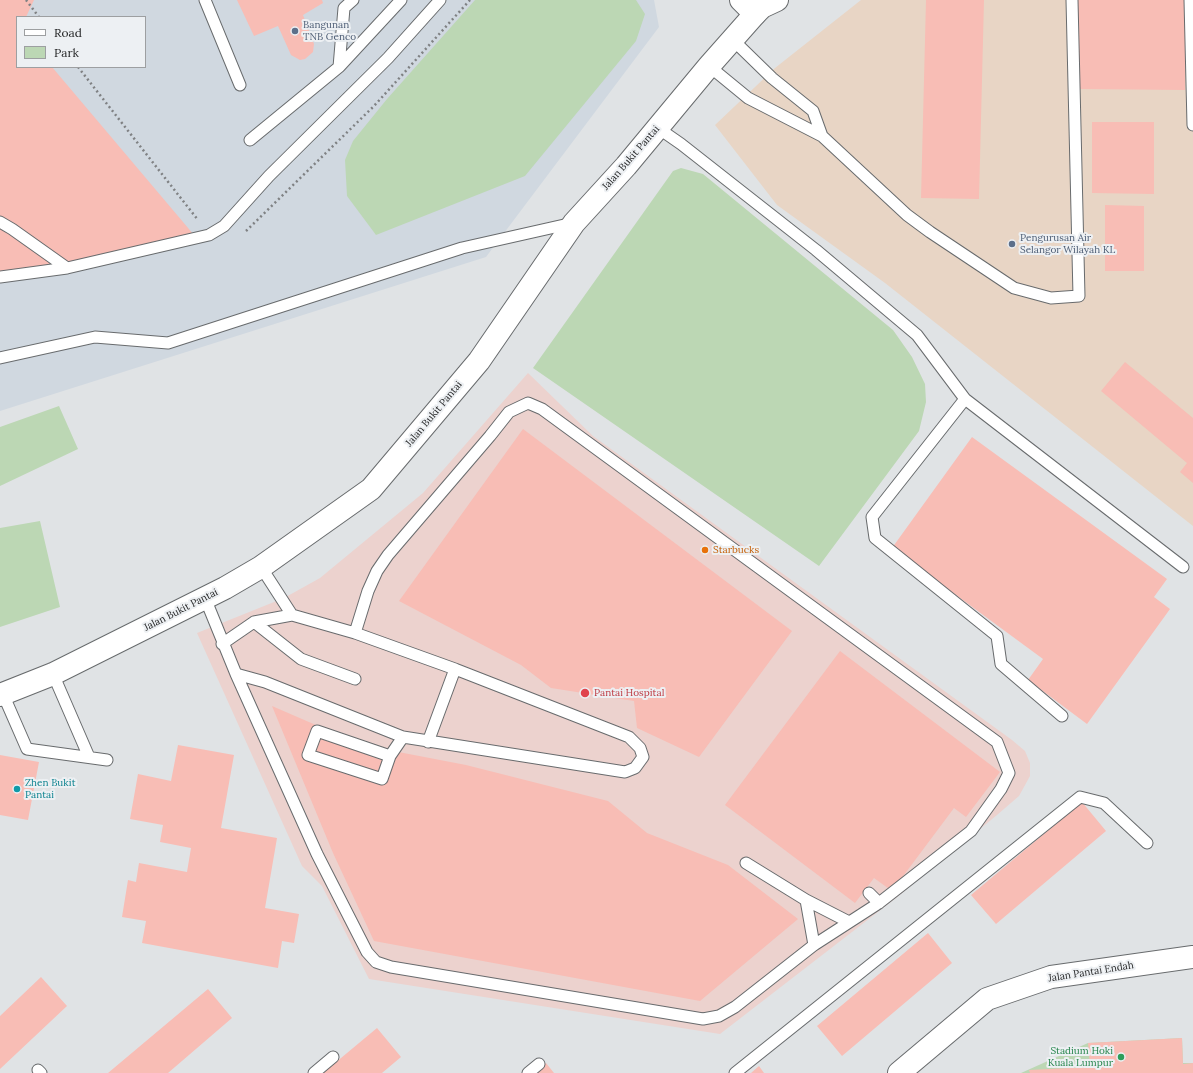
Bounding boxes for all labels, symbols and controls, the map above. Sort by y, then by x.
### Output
legend [16,16,146,68]
place label: Bangunan TNB Genco [303,19,356,42]
text: Road [54,25,82,40]
marker: Bangunan TNB Genco [290,26,300,36]
text: Park [54,45,79,60]
street label: Jalan Bukit Pantai [600,123,662,193]
place label: Pengurusan Air Selangor Wilayah KL [1020,232,1115,256]
marker: Pengurusan Air Selangor Wilayah KL [1007,239,1017,249]
street label: Jalan Bukit Pantai [403,379,465,449]
place label: Starbucks [713,544,759,556]
marker: Starbucks [700,545,710,555]
street label: Jalan Bukit Pantai [142,586,220,634]
marker: Pantai Hospital [579,687,591,699]
place label: Pantai Hospital [594,687,664,699]
place label: Zhen Bukit Pantai [25,777,76,800]
marker: Zhen Bukit Pantai [12,784,22,794]
street label: Jalan Pantai Endah [1047,959,1135,985]
place label: Stadium Hoki Kuala Lumpur [1048,1045,1113,1068]
marker: Stadium Hoki Kuala Lumpur [1116,1052,1126,1062]

